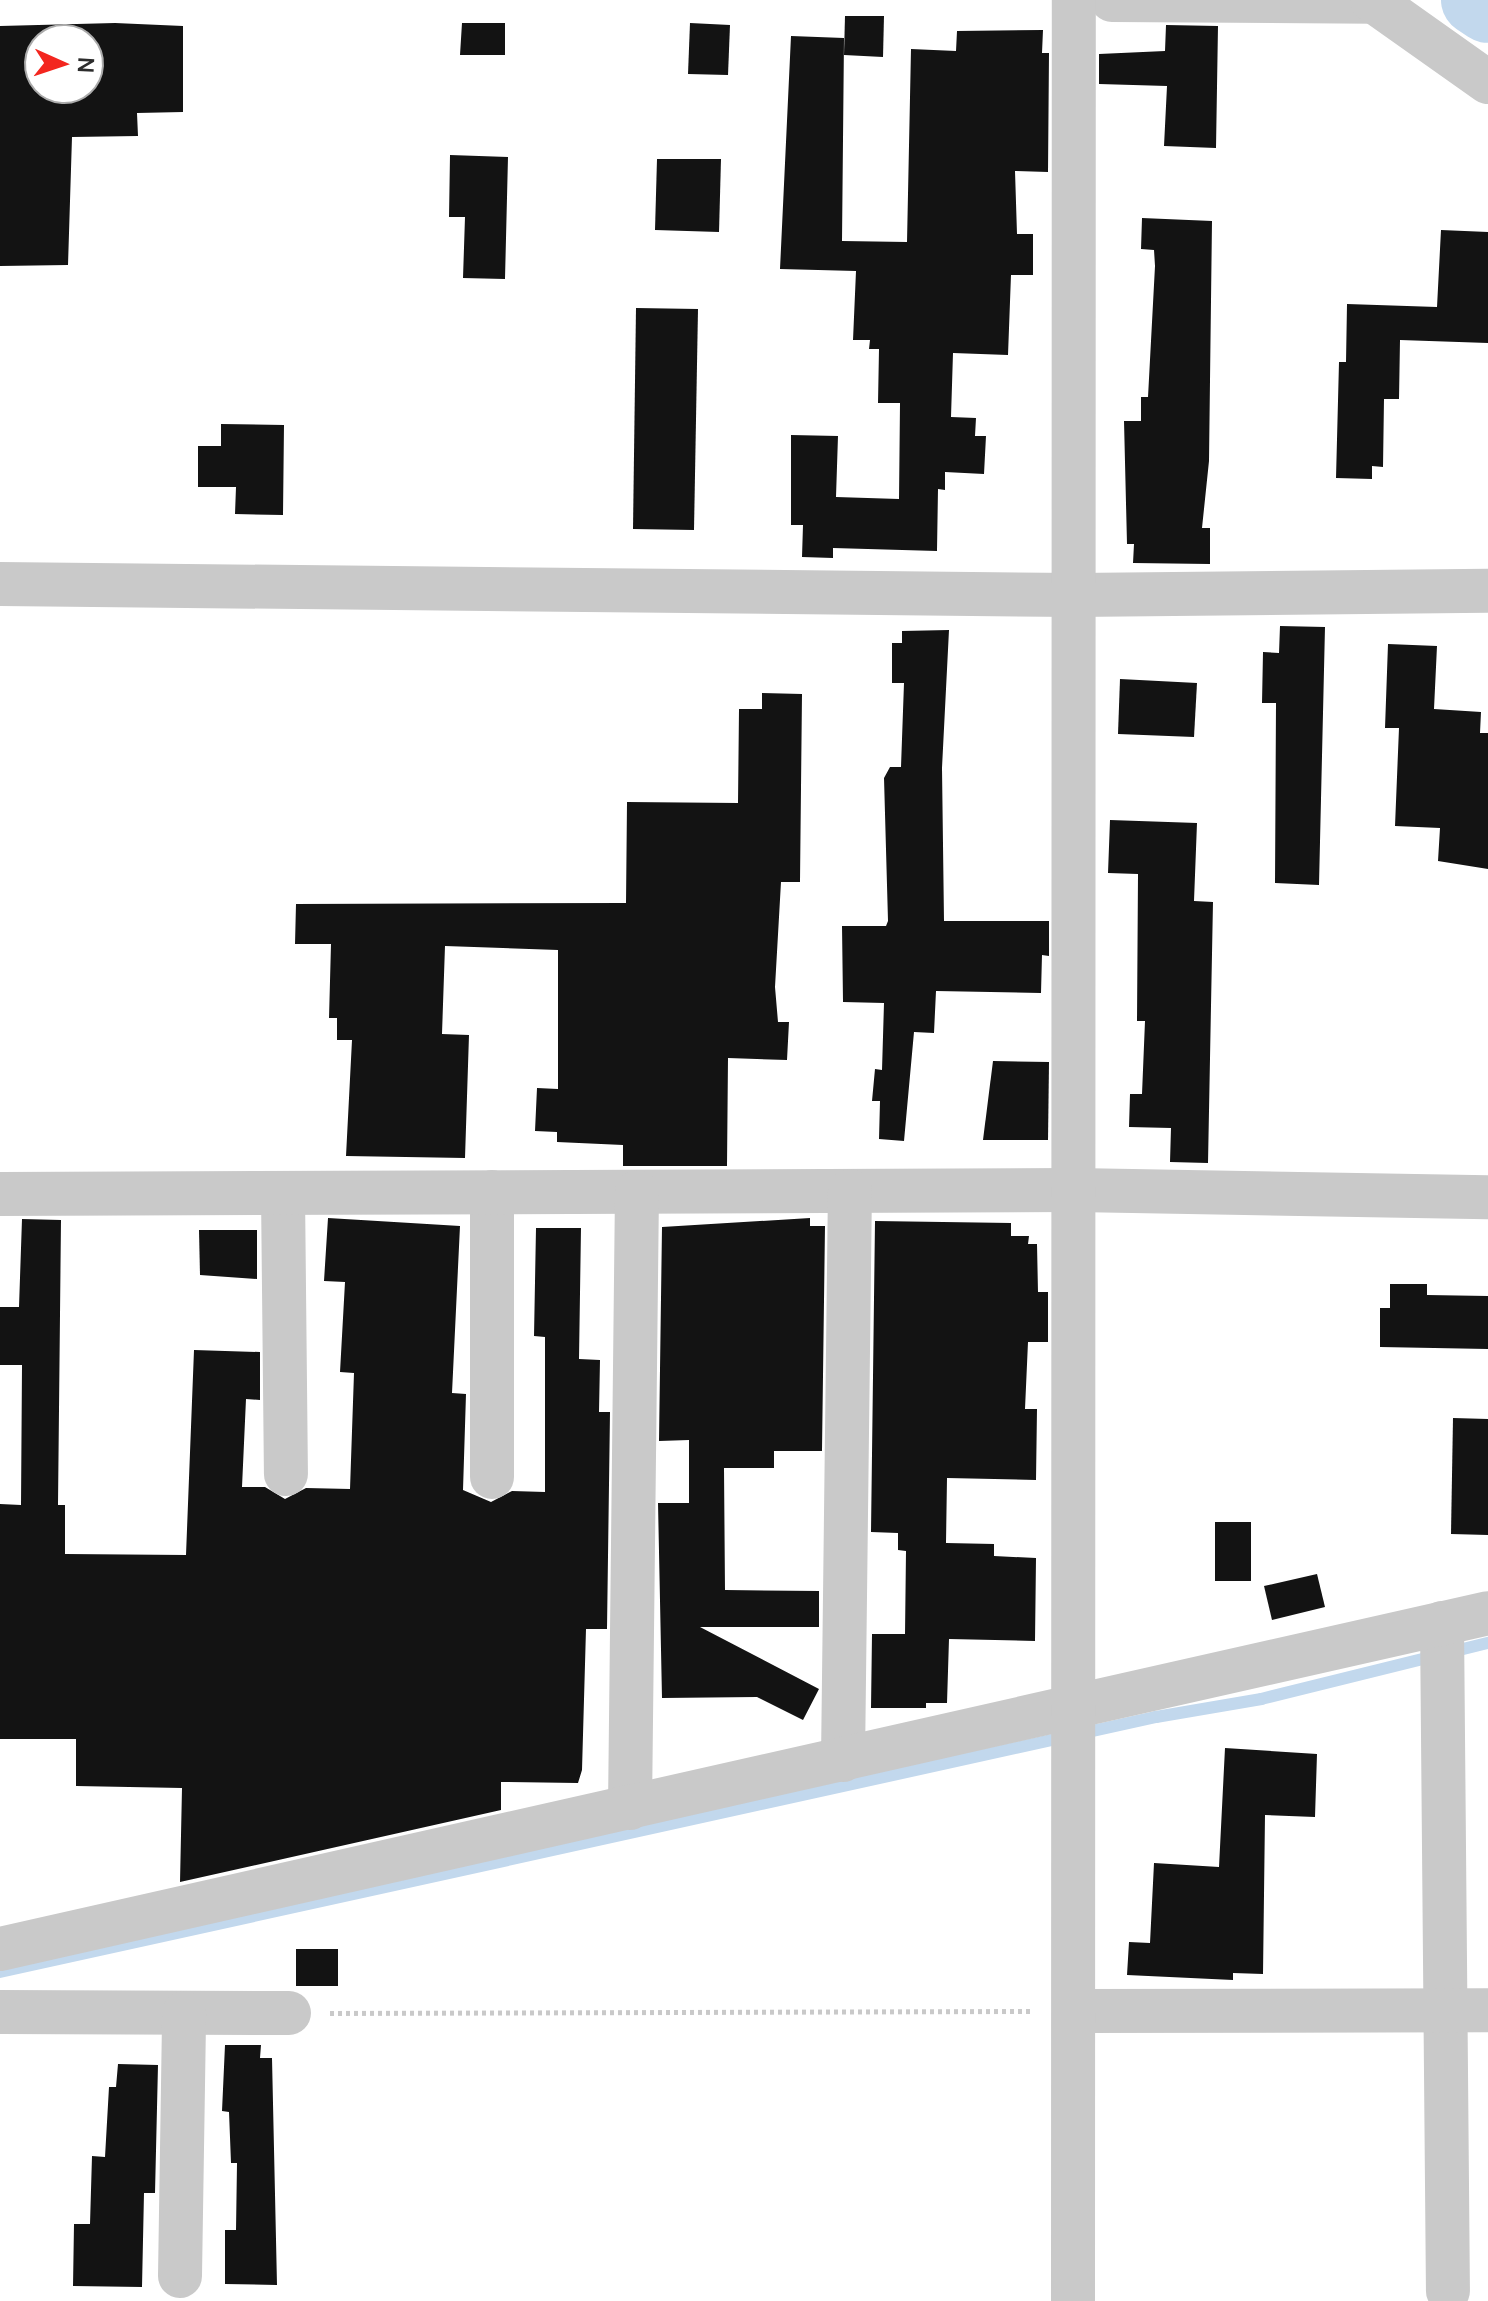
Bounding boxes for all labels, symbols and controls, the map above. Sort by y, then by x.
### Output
north arrow [24,24,104,104]
text: N [71,56,101,74]

